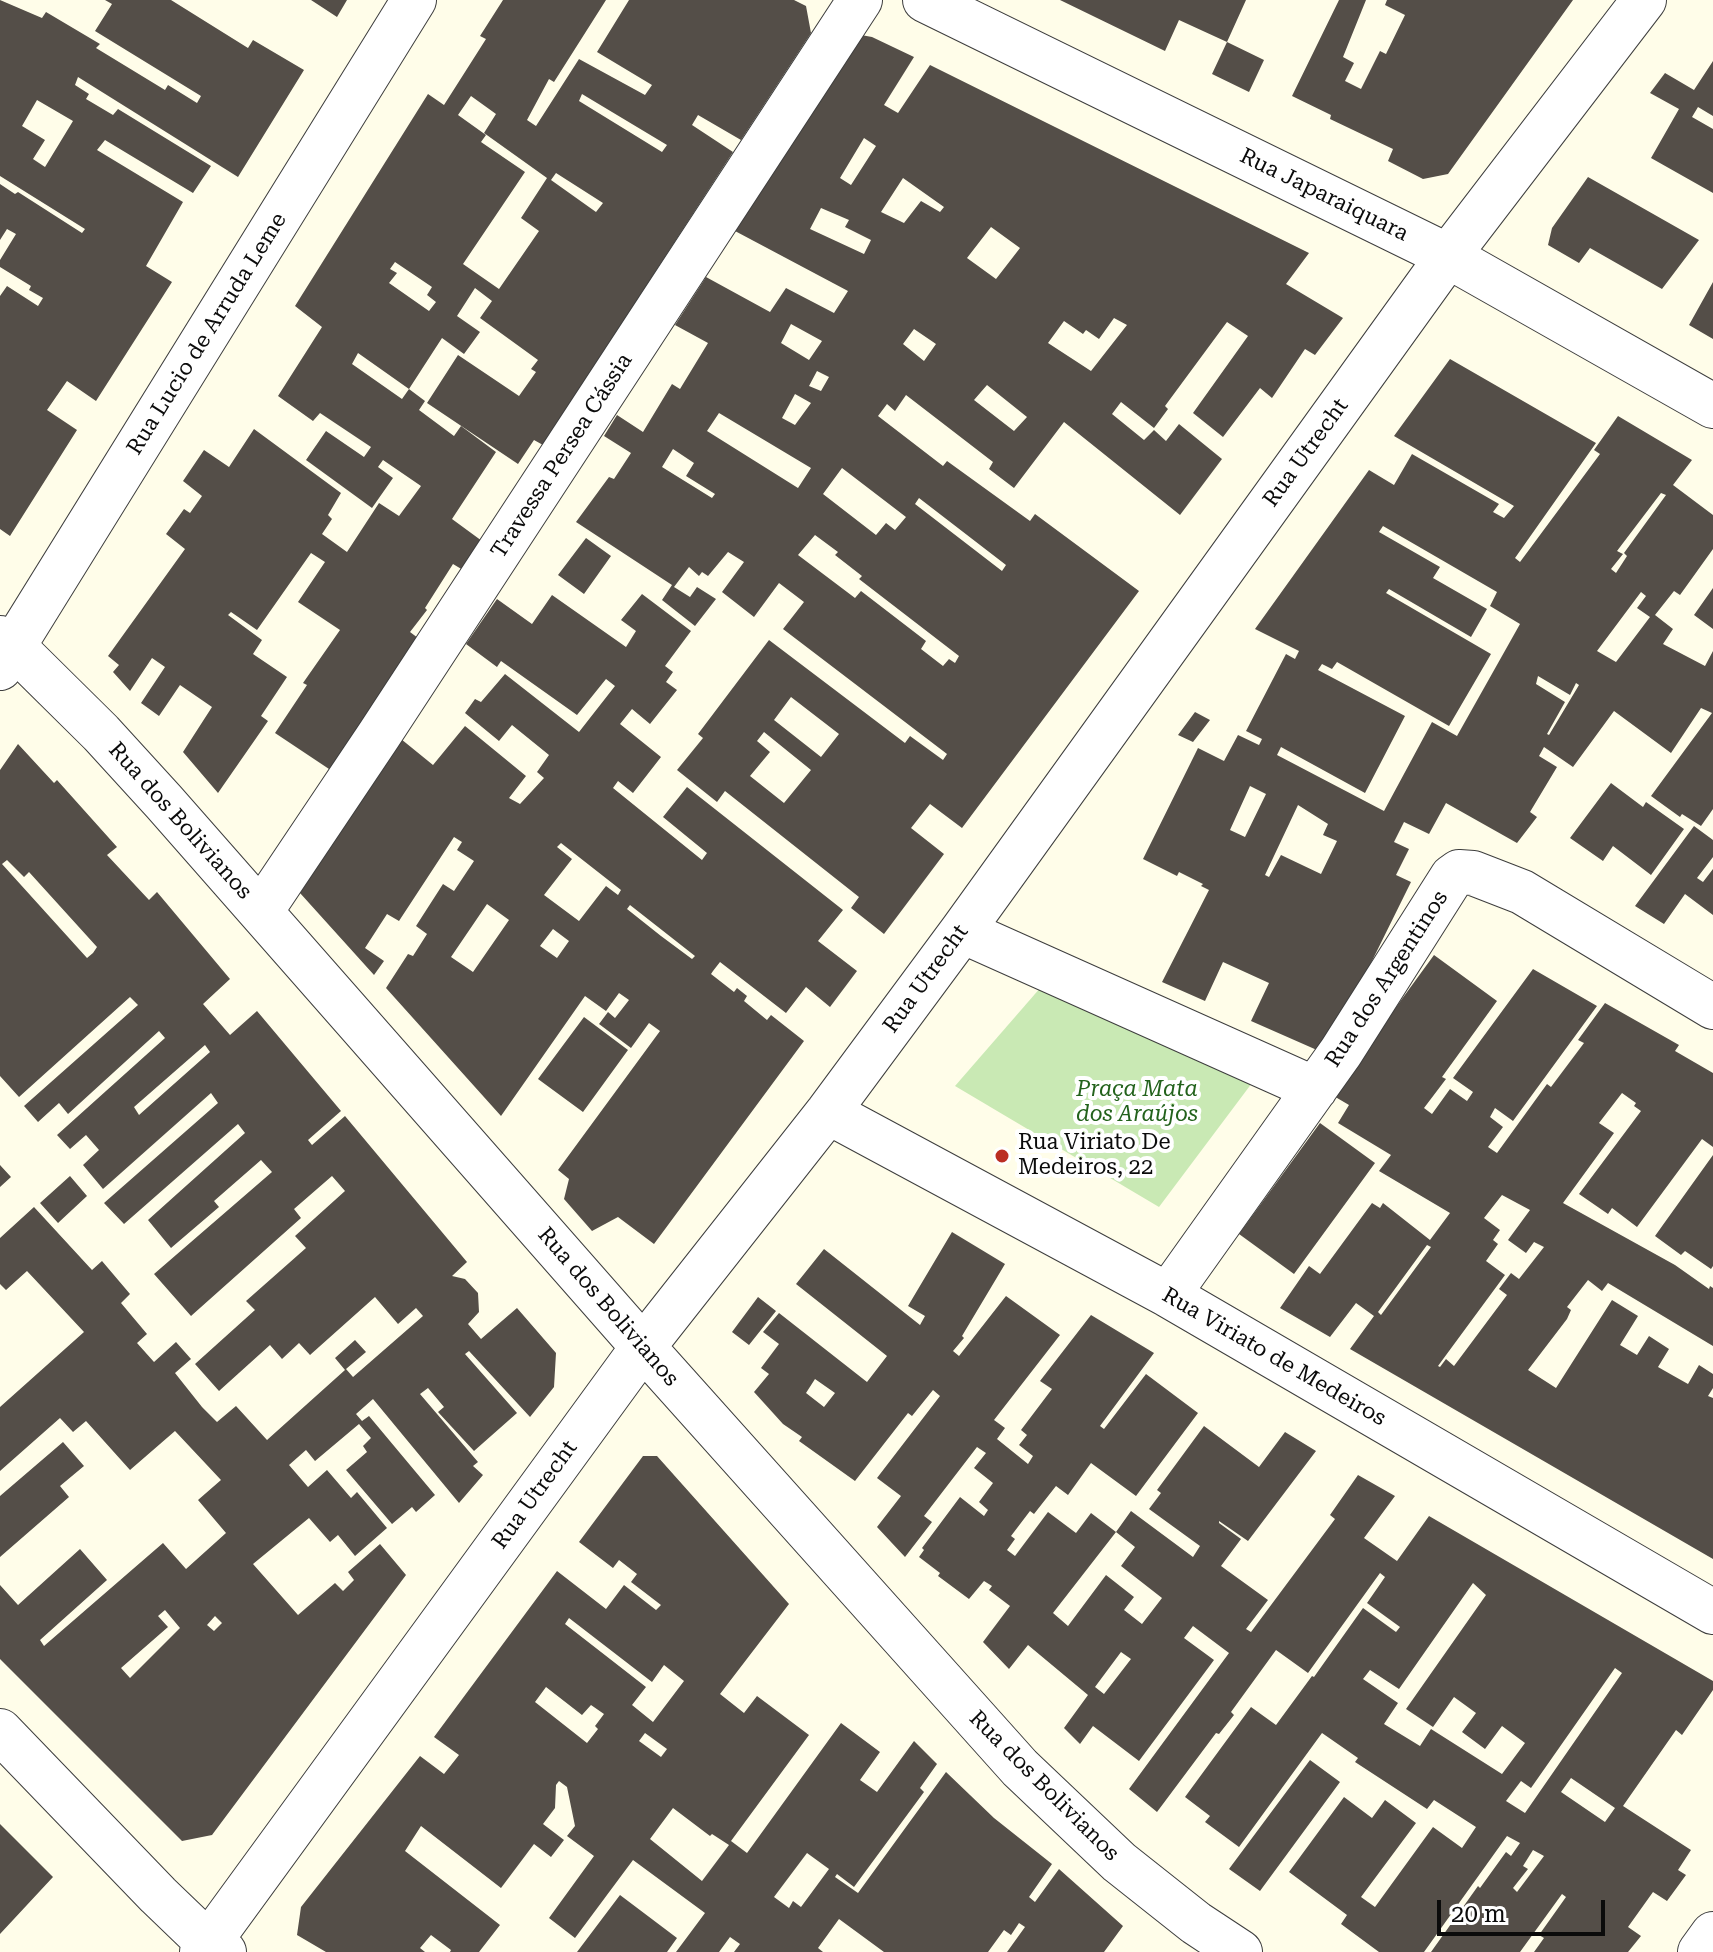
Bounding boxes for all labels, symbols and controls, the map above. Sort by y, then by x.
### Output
street label: Rua Japaraiquara [1235,143,1413,247]
street label: Rua Lucio de Arruda Leme [122,208,292,460]
street label: Travessa Persea Cássia [486,348,638,564]
street label: Rua Utrecht [1258,394,1354,512]
street label: Rua dos Bolivianos [103,737,257,905]
street label: Rua dos Argentinos [1320,886,1454,1072]
street label: Rua Utrecht [878,920,974,1038]
park label: Praça Mata dos Araújos [1076,1077,1198,1128]
place label: Rua Viriato De Medeiros, 22 [1018,1130,1170,1182]
marker: Rua Viriato De Medeiros, 22 [993,1147,1011,1165]
street label: Rua dos Bolivianos [532,1222,684,1392]
street label: Rua Viriato de Medeiros [1157,1282,1391,1432]
street label: Rua Utrecht [487,1436,583,1554]
street label: Rua dos Bolivianos [963,1705,1125,1867]
scale bar [1441,1884,1609,1934]
text: 20 m [1451,1900,1506,1928]

